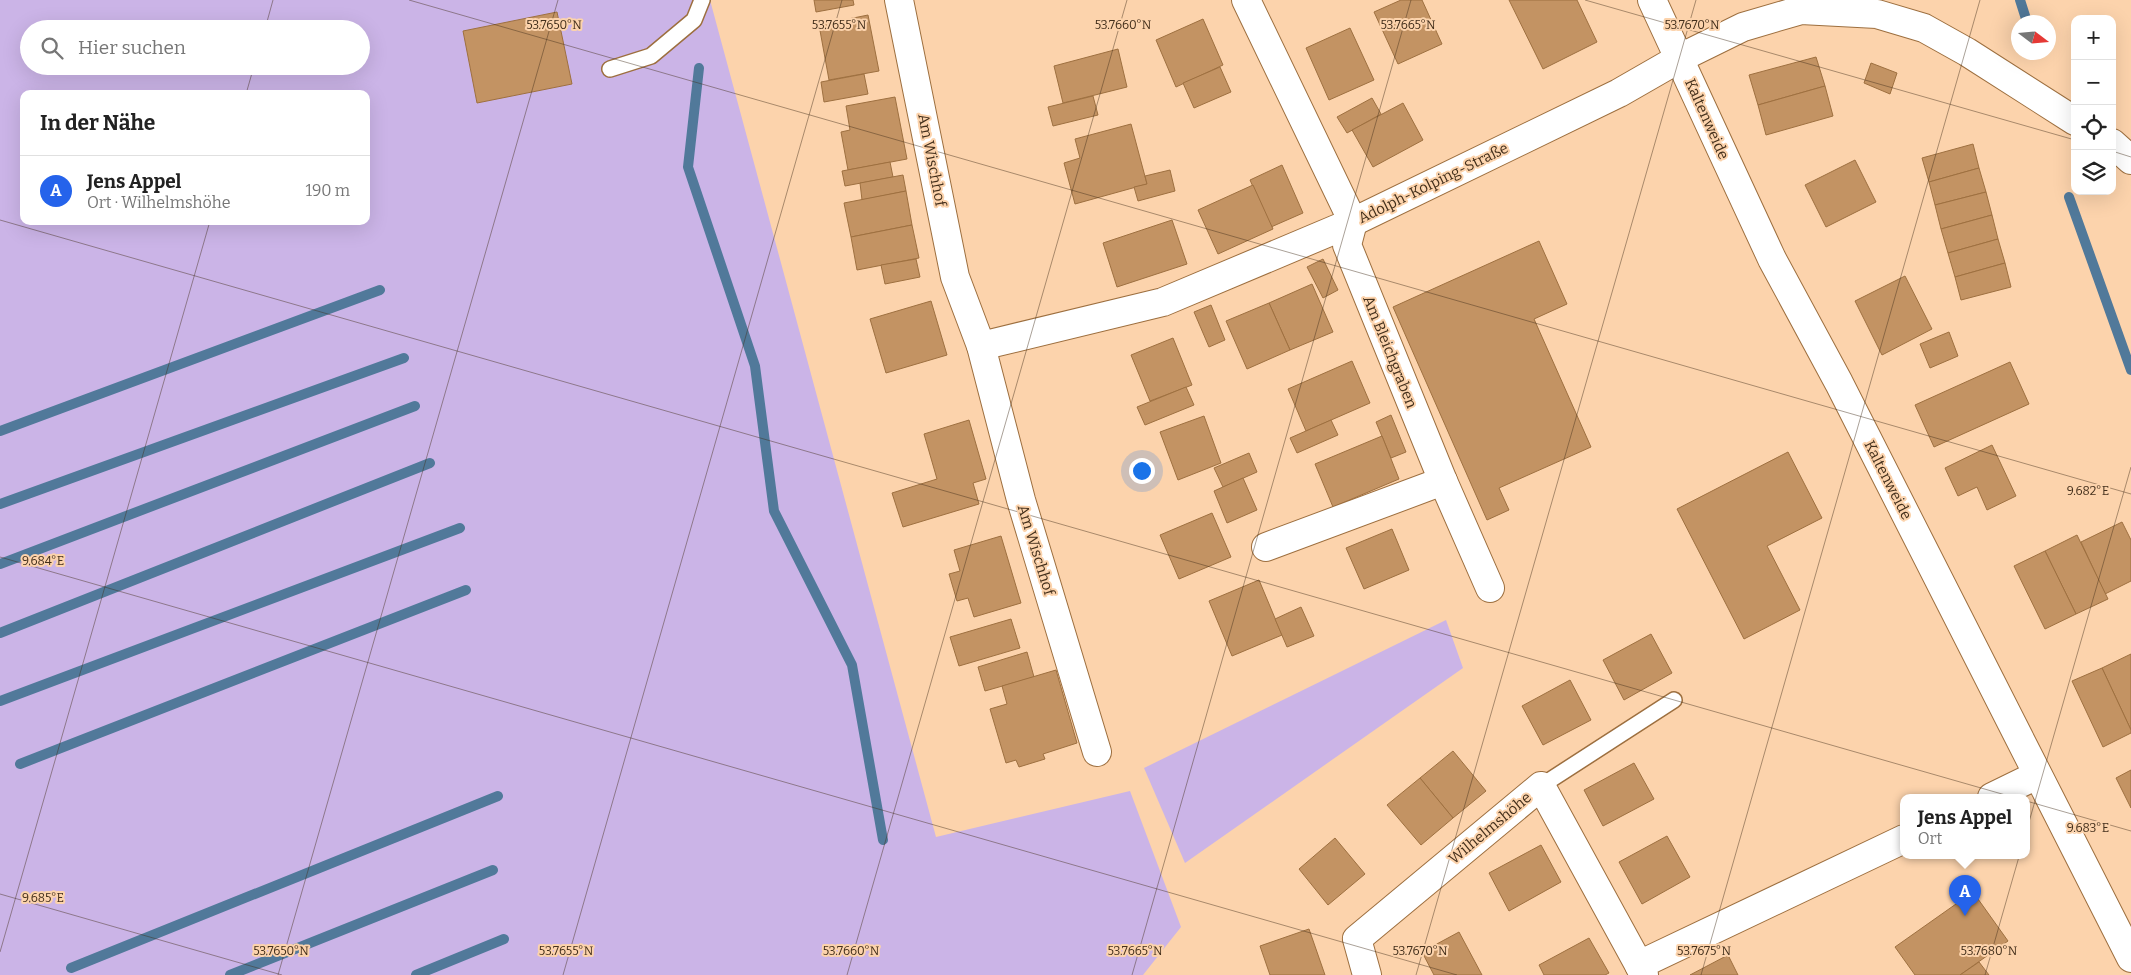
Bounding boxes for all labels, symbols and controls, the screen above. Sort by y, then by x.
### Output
north arrow [2011,15,2056,60]
map controls [2071,15,2116,195]
button: + [2071,15,2116,60]
text: 53.7650°N [526,18,582,32]
text: 53.7655°N [812,18,867,32]
text: 53.7660°N [1095,18,1152,32]
text: 53.7665°N [1380,18,1436,32]
text: 53.7670°N [1664,18,1720,32]
search box [20,20,370,75]
icon: search [38,34,66,62]
text: Hier suchen [78,36,186,59]
button: − [2071,60,2116,105]
street label: Kaltenweide [1681,76,1733,162]
button: locate [2071,105,2116,150]
text: In der Nähe [40,110,155,136]
street label: Am Wischhof [914,112,950,210]
street label: Adolph-Kolping-Straße [1355,139,1511,227]
button: layers [2071,150,2116,195]
text: Jens Appel [87,170,182,193]
text: A [50,181,62,200]
text: 190 m [305,181,350,200]
text: Ort · Wilhelmshöhe [87,193,230,212]
street label: Am Bleichgraben [1359,293,1421,411]
street label: Kaltenweide [1860,437,1916,523]
your location [1129,458,1155,484]
text: 9.682°E [2067,484,2109,498]
street label: Am Wischhof [1014,502,1059,599]
text: 9.684°E [22,554,64,568]
street label: Wilhelmshöhe [1445,788,1535,868]
popup [1900,794,2030,859]
text: Jens Appel [1918,806,2012,829]
text: 9.683°E [2067,821,2109,835]
text: Ort [1918,829,1942,848]
pin: A [1949,875,1981,916]
text: 9.685°E [22,891,64,905]
text: 53.7650°N [253,944,309,958]
text: 53.7655°N [539,944,594,958]
text: 53.7660°N [823,944,880,958]
text: 53.7665°N [1107,944,1163,958]
text: 53.7670°N [1392,944,1448,958]
text: 53.7675°N [1677,944,1731,958]
text: 53.7680°N [1961,944,2018,958]

